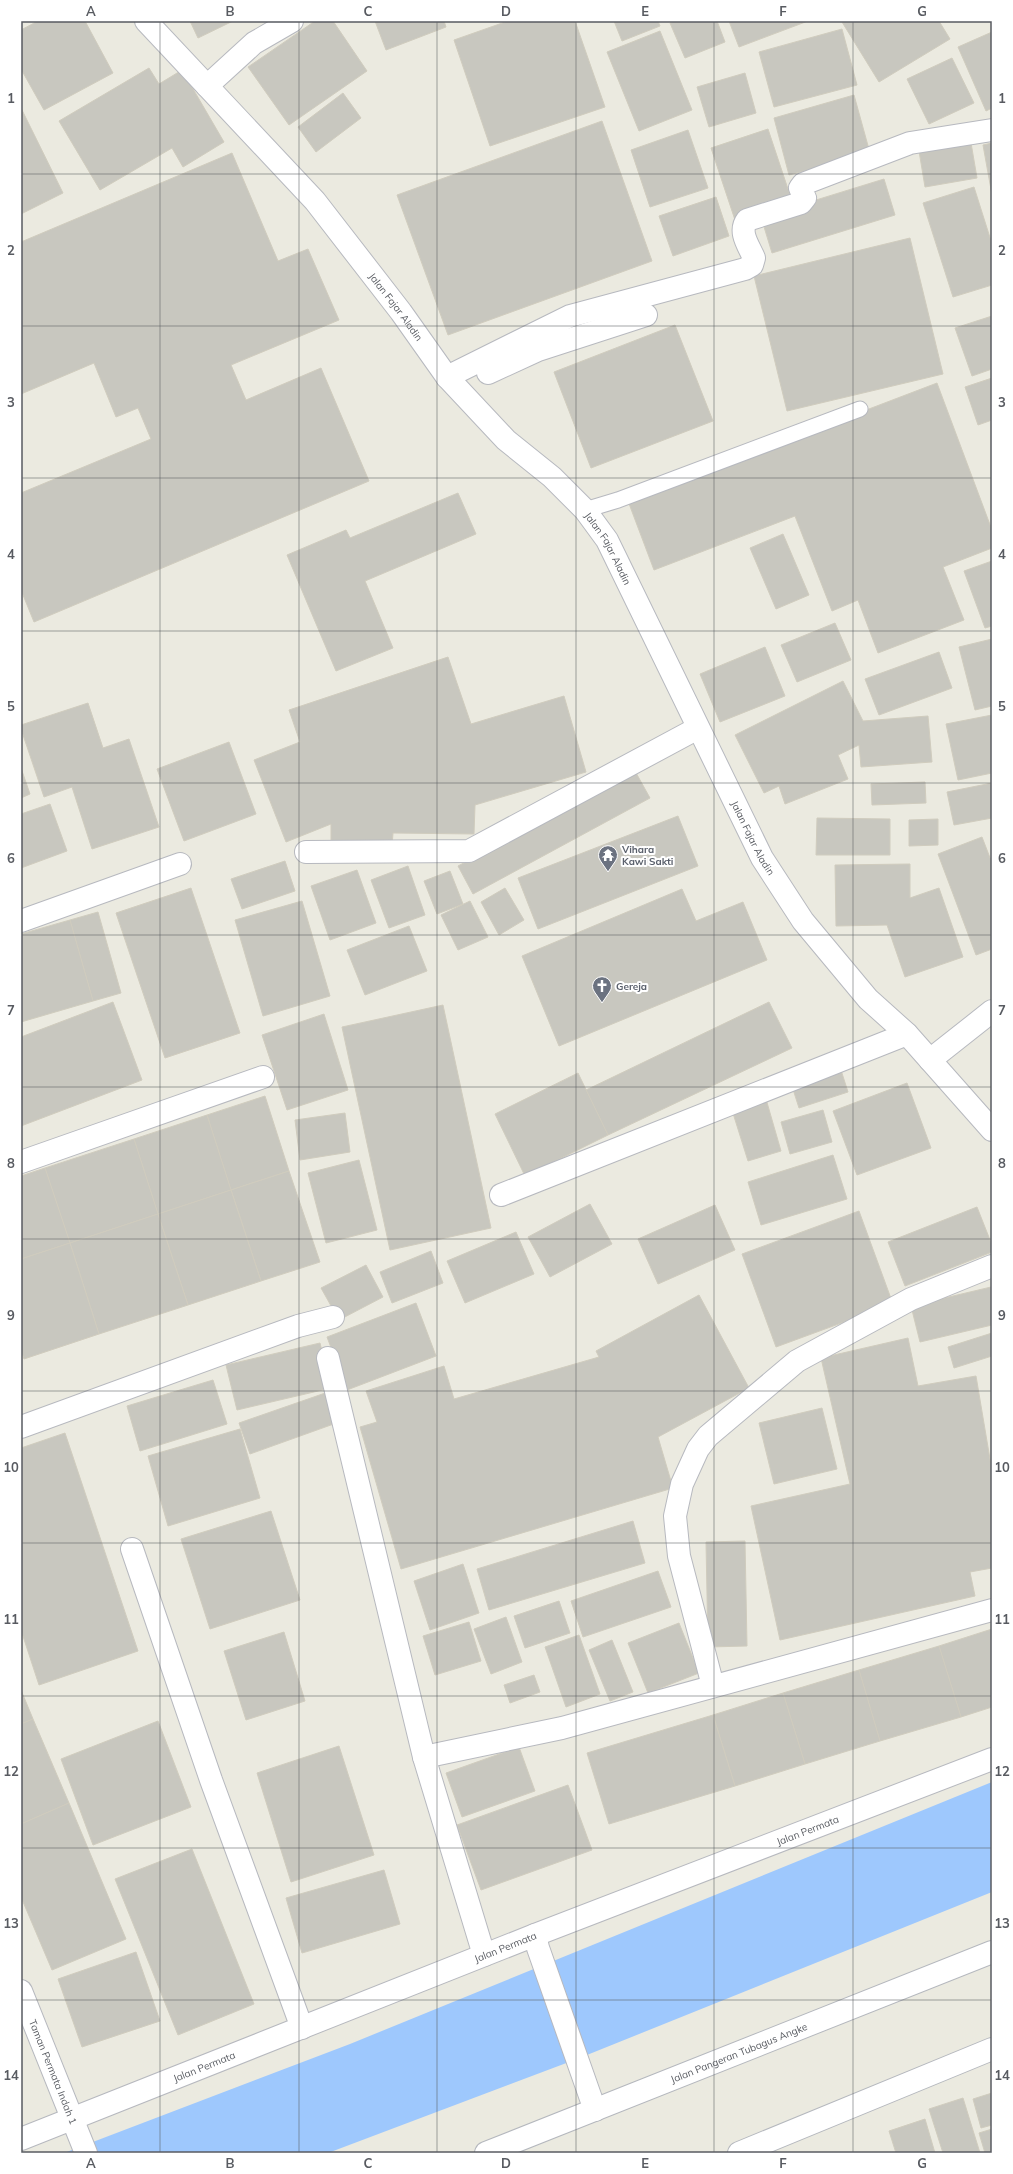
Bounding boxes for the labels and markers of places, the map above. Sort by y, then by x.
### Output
place label: Vihara Kawi Sakti [621,843,673,868]
temple icon: Vihara Kawi Sakti [597,844,619,872]
church icon: Gereja [591,975,613,1003]
place label: Gereja [616,980,647,993]

